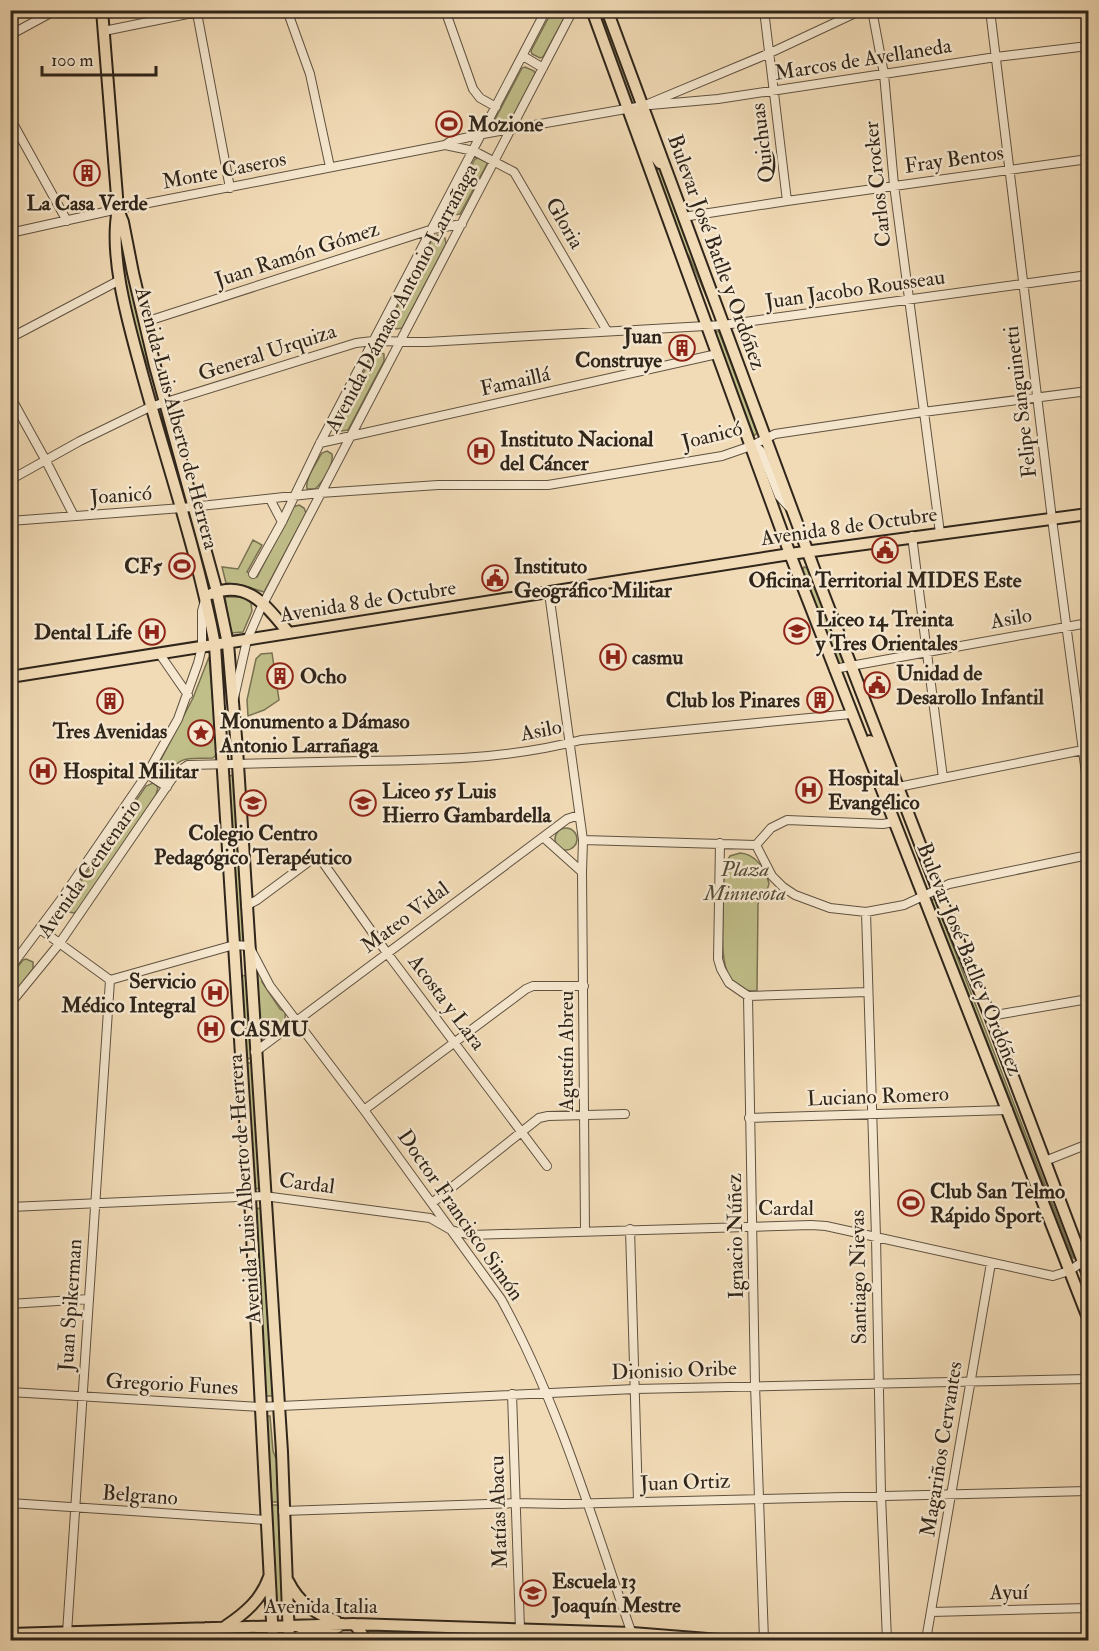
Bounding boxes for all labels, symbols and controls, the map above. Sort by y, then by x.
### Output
street label: Marcos de Avellaneda [773,32,954,87]
scale bar [42,39,156,77]
text: 100 m [51,49,94,72]
street label: Quichuas [744,102,781,184]
sports icon: Mozione [434,109,464,139]
place label: Mozione [467,111,544,138]
street label: Carlos Crocker [857,119,898,248]
street label: Bulevar José Batlle y Ordóñez [661,131,772,374]
street label: Fray Bentos [903,139,1005,180]
street label: Monte Caseros [160,145,288,196]
building icon: La Casa Verde [72,158,102,188]
street label: Avenida Dámaso Antonio Larrañaga [318,159,484,438]
place label: La Casa Verde [26,190,148,217]
street label: Gloria [539,193,590,254]
street label: Juan Ramón Gómez [211,215,383,294]
street label: Juan Jacobo Rousseau [762,263,947,316]
street label: Avenida Luis Alberto de Herrera [128,283,225,553]
street label: General Urquiza [195,317,340,387]
place label: Juan Construye [575,323,662,374]
street label: Felipe Sanguinetti [998,324,1043,480]
building icon: Juan Construye [667,333,697,363]
street label: Famaillá [477,360,553,403]
street label: Joanicó [678,415,745,456]
place label: Instituto Nacional del Cáncer [500,426,654,477]
hospital icon: Instituto Nacional del Cáncer [466,436,496,466]
street label: Joanicó [88,480,153,511]
street label: Avenida 8 de Octubre [758,501,939,552]
public building icon: Oficina Territorial MIDES Este [870,535,900,565]
sports icon: CF5 [167,551,197,581]
place label: CF5 [124,553,163,580]
place label: Instituto Geográfico Militar [514,553,673,604]
public building icon: Instituto Geográfico Militar [480,563,510,593]
place label: Oficina Territorial MIDES Este [749,567,1022,594]
street label: Avenida 8 de Octubre [277,574,458,629]
street label: Asilo [987,602,1034,636]
place label: Liceo 14 Treinta y Tres Orientales [815,606,958,657]
school or university icon: Liceo 14 Treinta y Tres Orientales [782,616,812,646]
hospital icon: Dental Life [137,617,167,647]
place label: Dental Life [34,619,132,646]
hospital icon: casmu [598,642,628,672]
place label: casmu [632,644,683,671]
place label: Unidad de Desarollo Infantil [896,660,1045,711]
building icon: Ocho [265,661,295,691]
place label: Ocho [300,663,347,690]
public building icon: Unidad de Desarollo Infantil [862,670,892,700]
building icon: Club los Pinares [805,685,835,715]
building icon: Tres Avenidas [95,686,125,716]
place label: Club los Pinares [666,687,800,714]
place label: Monumento a Dámaso Antonio Larrañaga [219,708,410,759]
street label: Asilo [517,713,564,748]
place label: Tres Avenidas [52,718,167,745]
place icon: Monumento a Dámaso Antonio Larrañaga [186,718,216,748]
hospital icon: Hospital Militar [28,756,58,786]
place label: Hospital Militar [63,758,200,785]
place label: Hospital Evangélico [828,765,920,816]
hospital icon: Hospital Evangélico [794,775,824,805]
place label: Liceo 55 Luis Hierro Gambardella [382,778,553,829]
school or university icon: Colegio Centro Pedagógico Terapéutico [238,788,268,818]
school or university icon: Liceo 55 Luis Hierro Gambardella [348,788,378,818]
street label: Avenida Centenario [31,794,147,944]
place label: Colegio Centro Pedagógico Terapéutico [154,820,352,871]
street label: Bulevar José Batlle y Ordóñez [910,839,1029,1080]
park label: Plaza Minnesota [702,856,786,907]
street label: Mateo Vidal [356,875,455,959]
street label: Acosta y Lara [401,948,492,1056]
place label: Servicio Médico Integral [61,968,197,1019]
hospital icon: Servicio Médico Integral [200,978,230,1008]
street label: Agustín Abreu [553,991,580,1112]
hospital icon: CASMU [196,1014,226,1044]
place label: CASMU [230,1016,309,1043]
street label: Avenida Luis Alberto de Herrera [222,1053,267,1326]
street label: Luciano Romero [807,1081,949,1112]
street label: Doctor Francisco Simón [391,1124,530,1306]
street label: Cardal [278,1167,337,1200]
street label: Ignacio Núñez [721,1173,750,1299]
place label: Club San Telmo Rápido Sport [930,1178,1065,1229]
sports icon: Club San Telmo Rápido Sport [896,1188,926,1218]
street label: Cardal [758,1195,815,1222]
street label: Santiago Nievas [844,1209,873,1345]
street label: Juan Spikerman [52,1238,89,1373]
street label: Dionisio Oribe [611,1355,738,1386]
street label: Magariños Cervantes [914,1360,969,1539]
street label: Gregorio Funes [105,1368,239,1401]
street label: Matías Abacu [483,1455,514,1569]
street label: Juan Ortiz [638,1467,731,1498]
street label: Belgrano [101,1479,179,1512]
place label: Escuela 13 Joaquín Mestre [551,1568,681,1619]
school or university icon: Escuela 13 Joaquín Mestre [518,1578,548,1608]
street label: Ayuí [988,1579,1030,1606]
street label: Avenida Italia [263,1593,378,1620]

